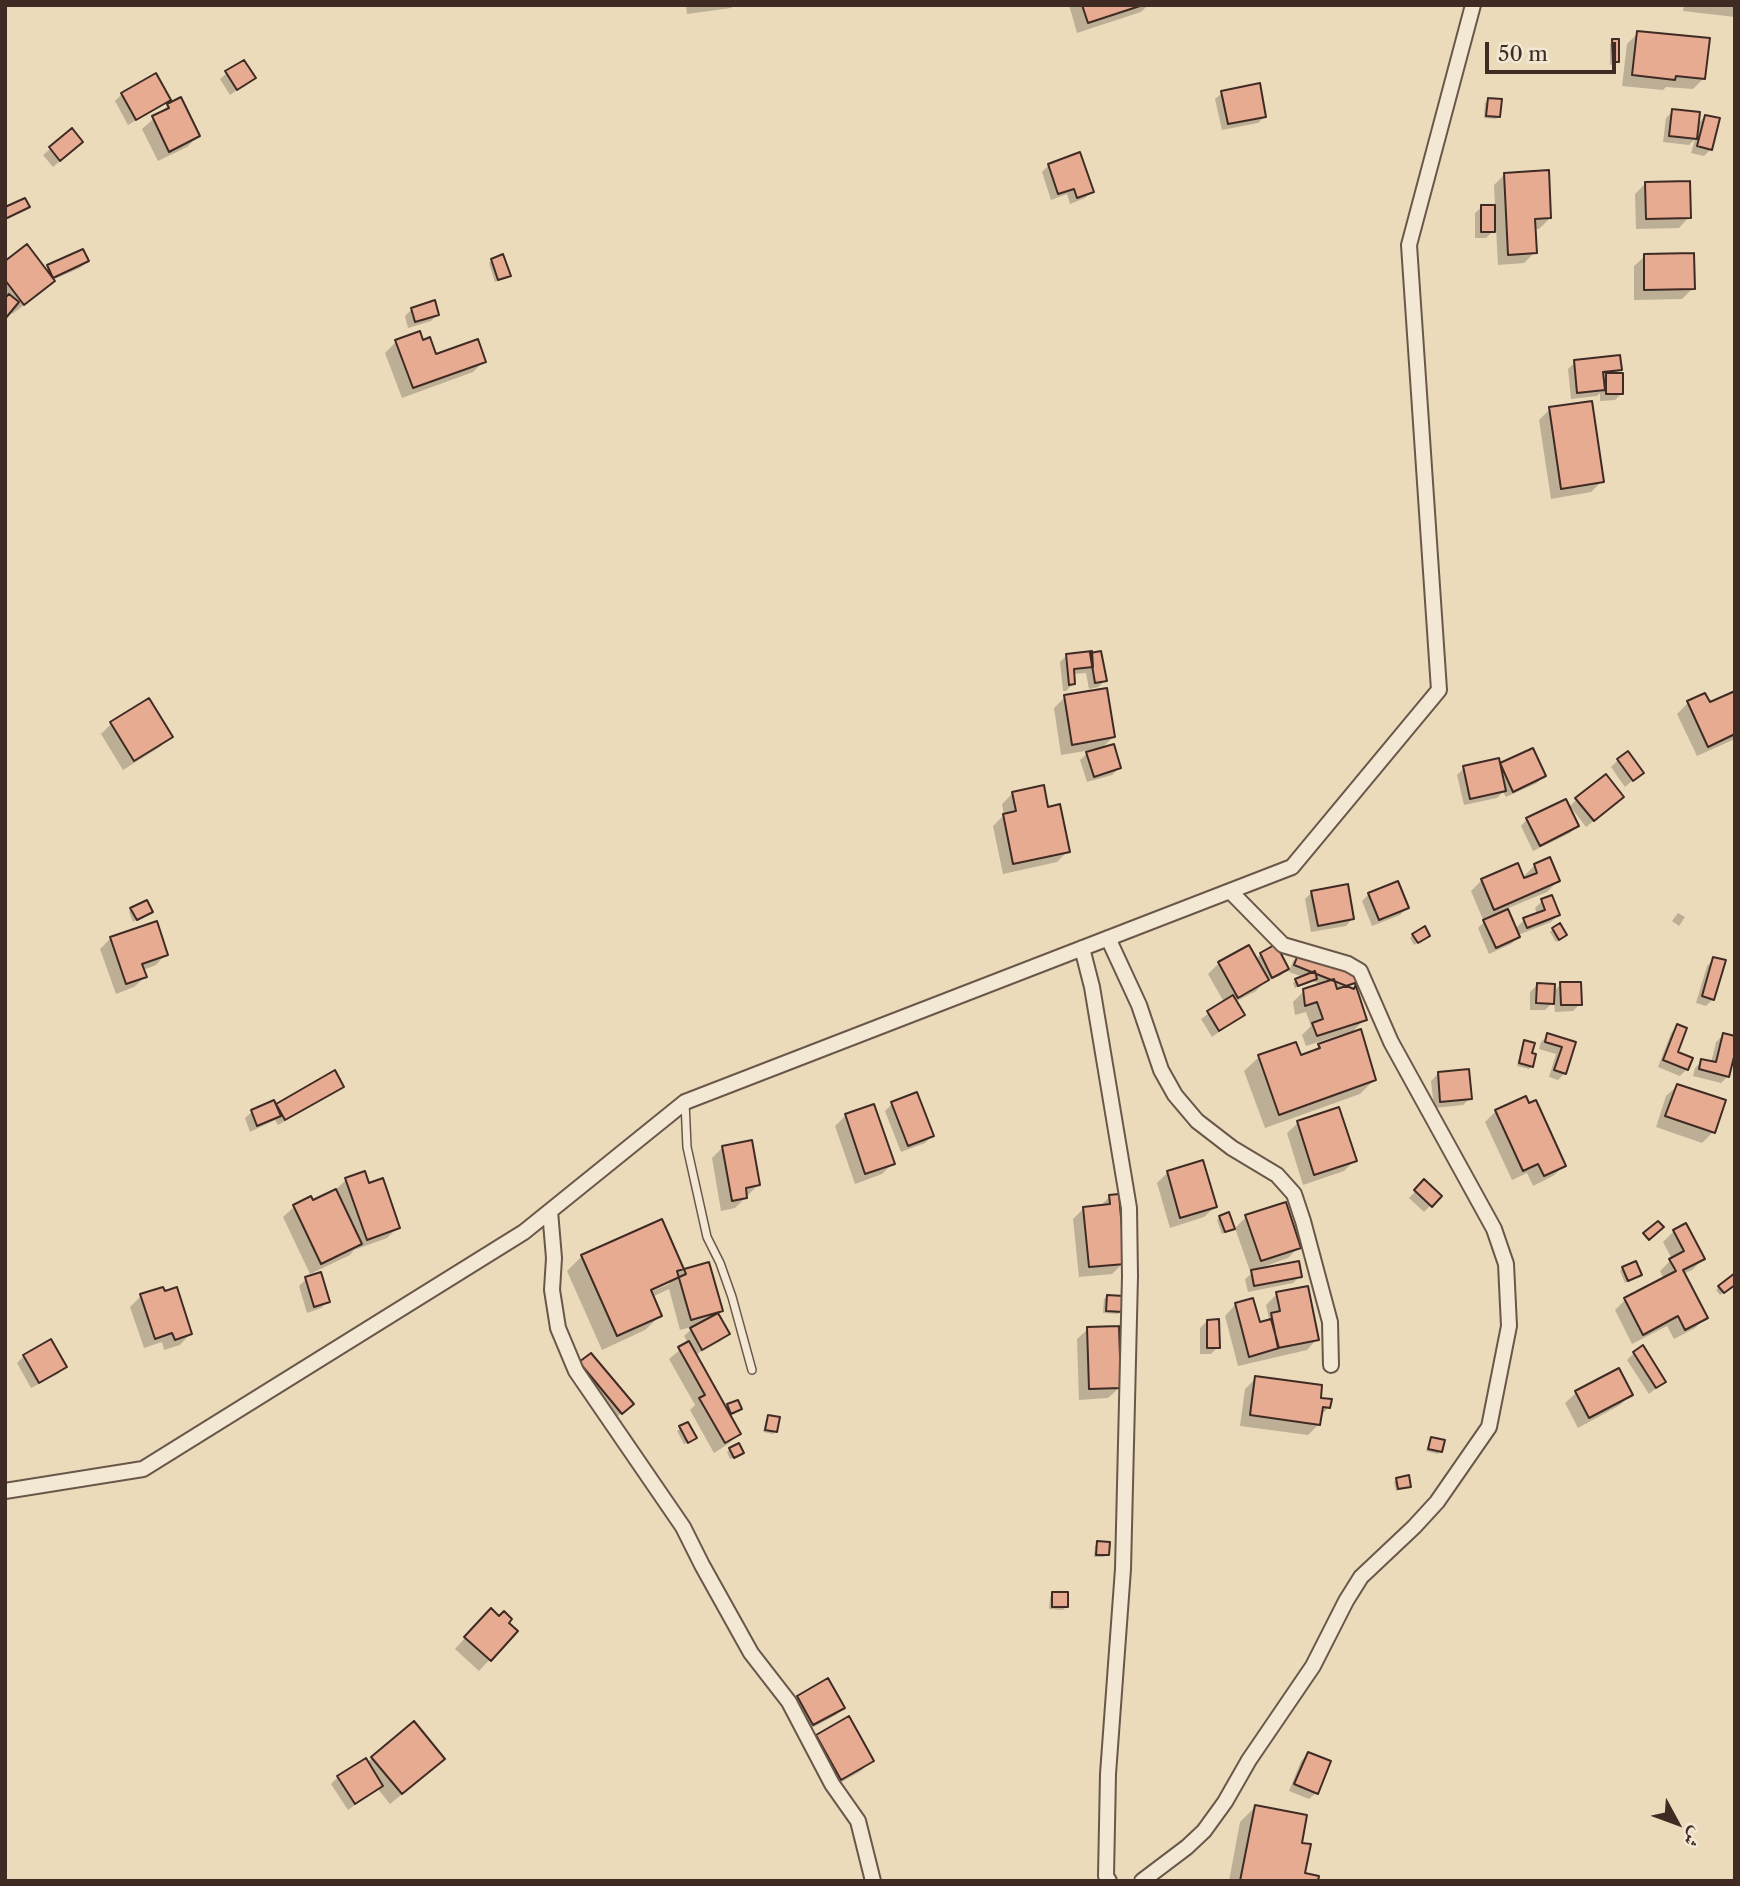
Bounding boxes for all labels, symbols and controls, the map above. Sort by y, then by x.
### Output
scale bar [1488,28,1619,72]
text: 50 m [1498,41,1548,66]
north arrow [1642,1788,1712,1858]
text: ش [1678,1822,1708,1852]

